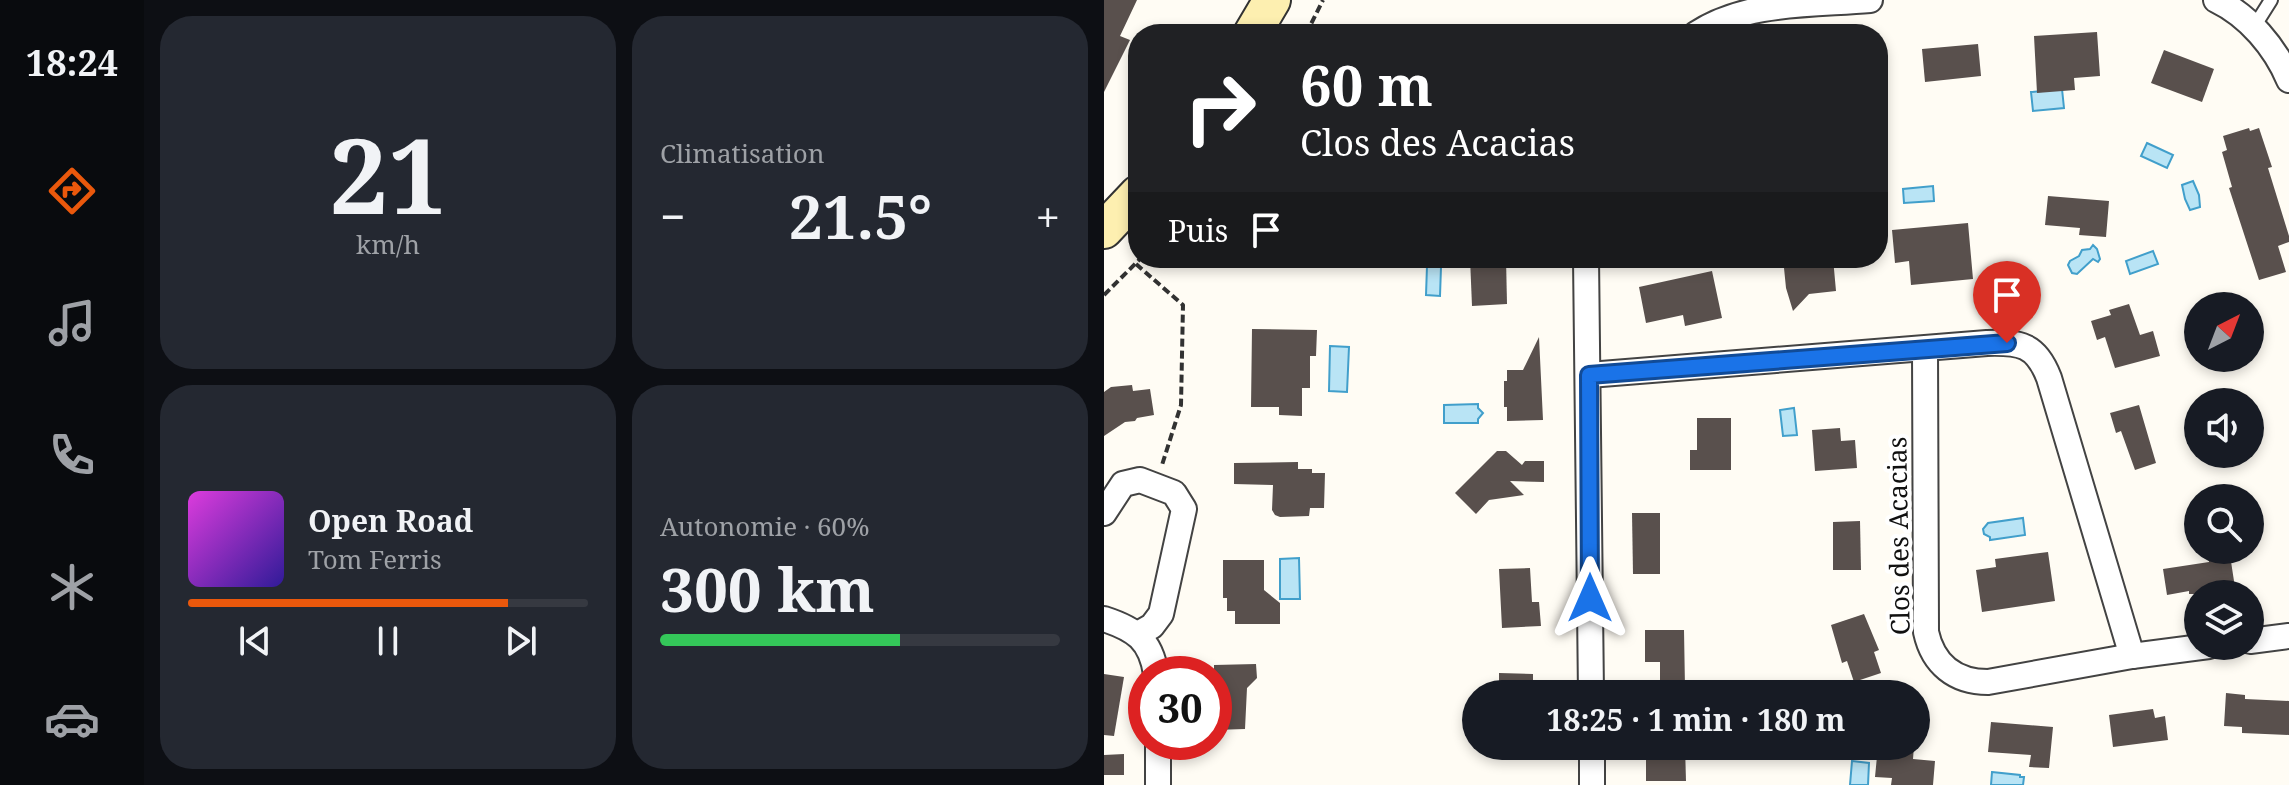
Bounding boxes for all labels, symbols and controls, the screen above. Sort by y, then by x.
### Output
text: 18:24 [26,38,118,87]
text: 60 m [1300,46,1433,122]
icon: right [1168,56,1272,160]
text: 21 [329,103,447,244]
text: Clos des Acacias [1300,118,1575,167]
text: Climatisation [660,135,825,171]
icon: directions [44,163,100,219]
text: 21.5° [789,175,932,257]
text: − [660,186,685,246]
text: + [1035,186,1060,246]
icon: arrive [1244,208,1288,252]
text: Puis [1168,210,1228,251]
text: km/h [356,226,420,262]
pin [1973,261,2041,343]
icon: arrive [1985,273,2029,317]
north arrow [2184,292,2264,372]
map controls [2184,292,2264,660]
icon: music [44,295,100,351]
button: sound [2184,388,2264,468]
icon: phone [44,427,100,483]
street label: Clos des Acacias [1878,436,1918,636]
button: search [2184,484,2264,564]
text: Open Road [308,500,473,541]
text: Autonomie · 60% [660,508,869,544]
text: Tom Ferris [308,541,442,577]
text: 300 km [660,548,875,630]
position arrow [1548,556,1632,640]
icon: climate [44,559,100,615]
button: layers [2184,580,2264,660]
icon: previous [233,619,277,663]
icon: pause [366,619,410,663]
icon: next [499,619,543,663]
speed limit sign: 30 [1128,656,1232,760]
icon: car [44,691,100,747]
text: 18:25 · 1 min · 180 m [1547,699,1845,740]

